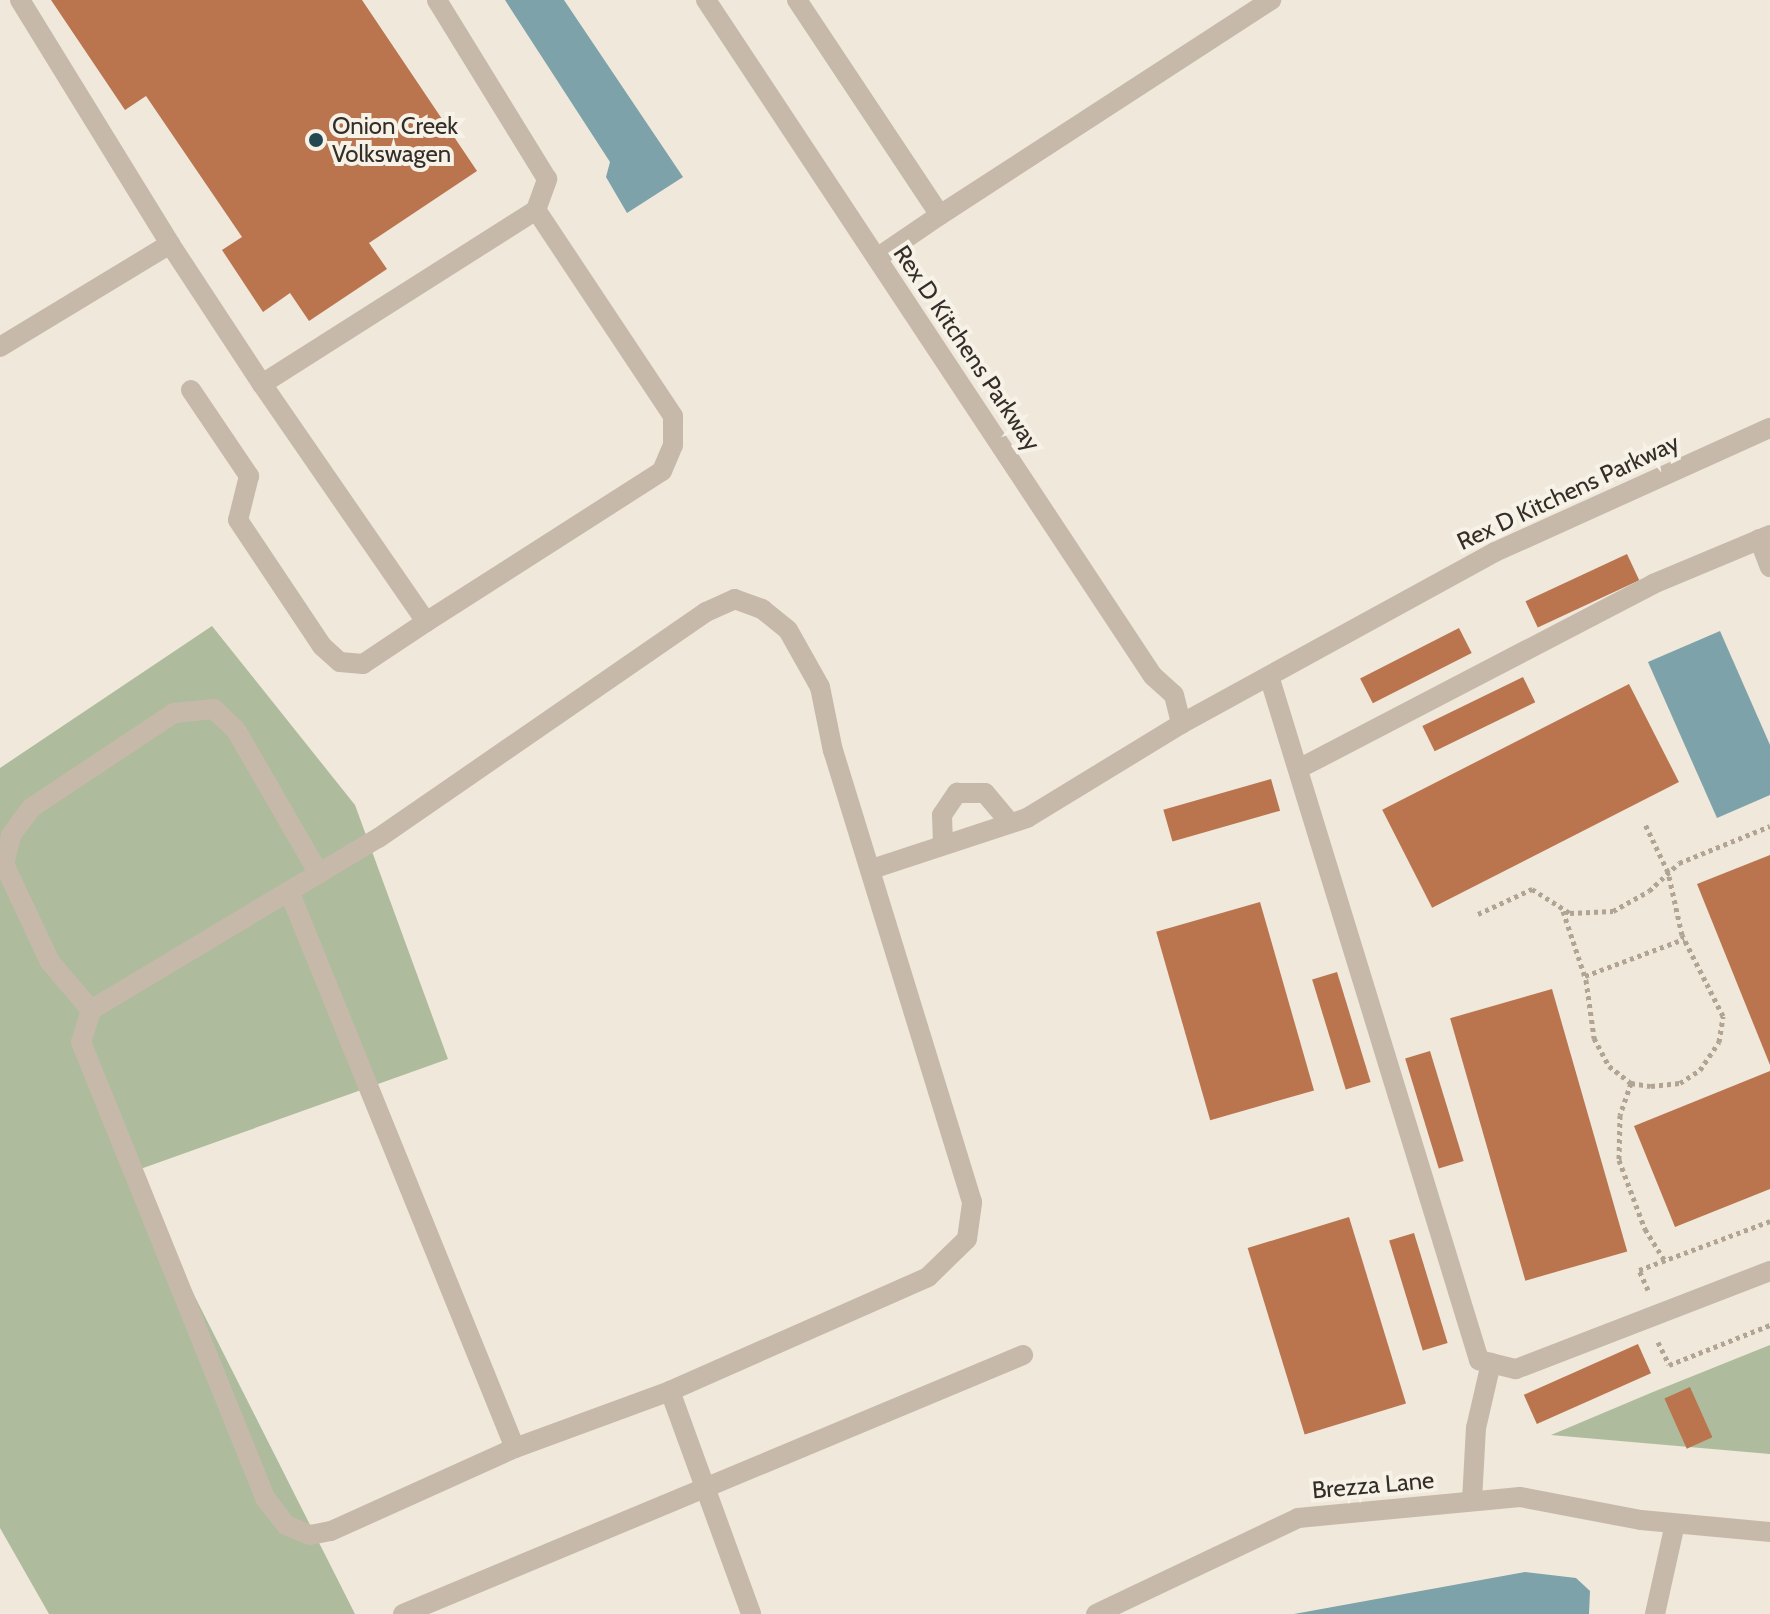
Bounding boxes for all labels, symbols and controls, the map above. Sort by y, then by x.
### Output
place label: Onion Creek Volkswagen [332,112,458,168]
marker: Onion Creek Volkswagen [307,131,325,149]
street label: Rex D Kitchens Parkway [887,240,1047,456]
street label: Rex D Kitchens Parkway [1452,428,1684,556]
street label: Brezza Lane [1311,1465,1435,1505]

